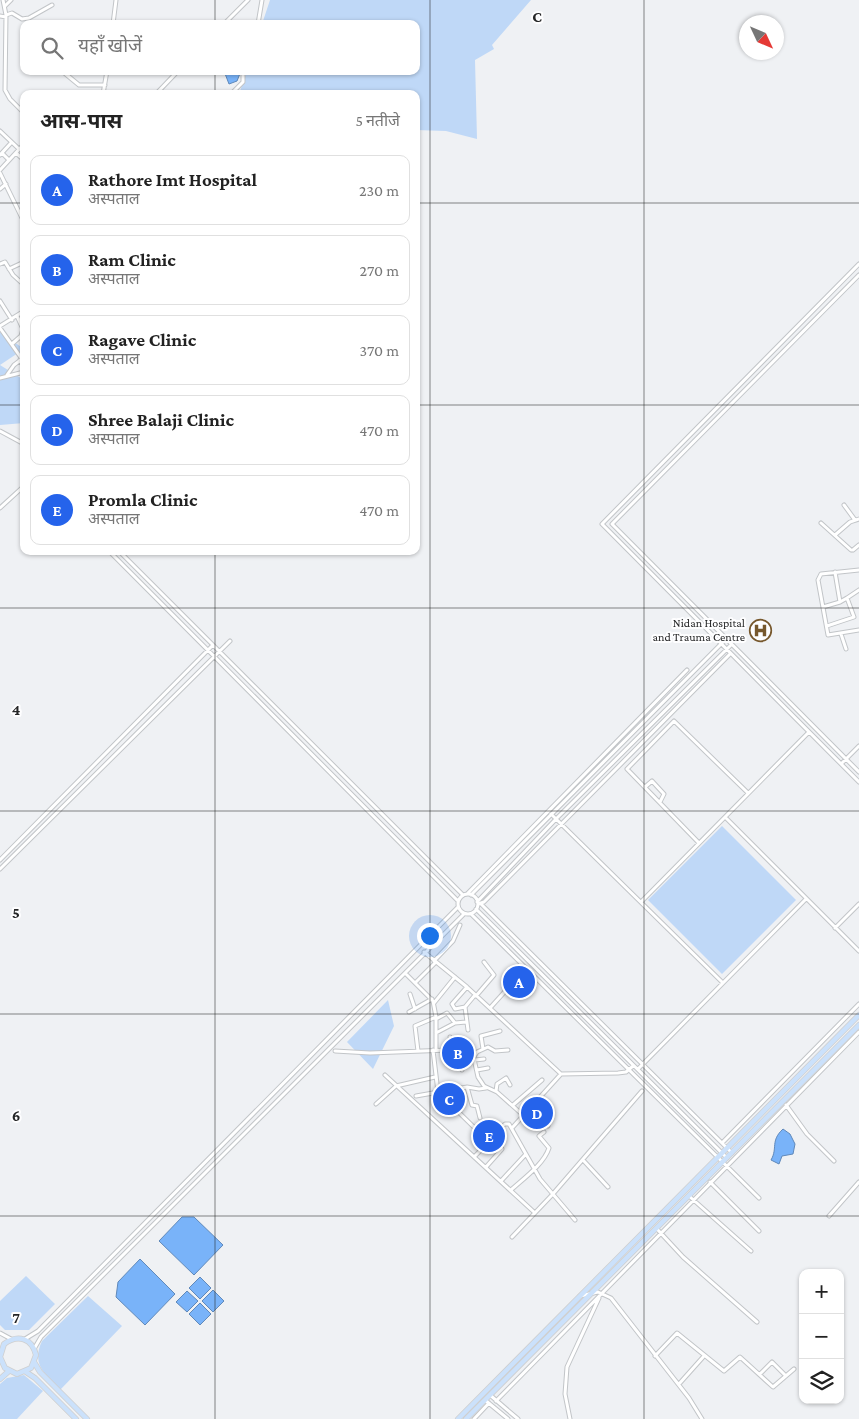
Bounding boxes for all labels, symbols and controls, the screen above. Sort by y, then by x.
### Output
text: C [532,8,542,25]
north arrow [739,15,784,60]
search box [20,20,420,75]
icon: search [38,34,66,62]
text: यहाँ खोजें [78,35,142,56]
text: आस-पास [40,109,122,133]
text: 5 नतीजे [355,112,400,129]
text: Rathore Imt Hospital [88,169,257,190]
text: A [52,182,62,199]
text: 230 m [359,182,399,199]
text: अस्पताल [88,190,140,207]
text: Ram Clinic [88,249,176,270]
text: B [52,262,62,279]
text: 270 m [360,262,399,279]
text: अस्पताल [88,270,140,287]
text: Ragave Clinic [88,329,196,350]
text: C [52,342,62,359]
text: 370 m [360,342,399,359]
text: अस्पताल [88,350,140,367]
text: Shree Balaji Clinic [88,409,234,430]
text: D [51,422,63,439]
text: 470 m [359,422,399,439]
text: अस्पताल [88,430,140,447]
text: Promla Clinic [88,489,198,510]
text: E [52,502,62,519]
text: 470 m [359,502,399,519]
text: अस्पताल [88,510,140,527]
place label: Nidan Hospital and Trauma Centre [653,616,745,644]
hospital icon: Nidan Hospital and Trauma Centre [749,618,773,642]
text: 4 [12,701,21,718]
text: 5 [12,904,20,921]
your location [417,923,443,949]
pin: A [503,963,535,1001]
pin: B [442,1034,474,1072]
pin: C [433,1080,465,1118]
pin: D [521,1094,553,1132]
text: 6 [12,1107,20,1124]
pin: E [473,1117,505,1155]
map controls [799,1269,844,1404]
button: + [799,1269,844,1314]
text: 7 [12,1309,20,1326]
button: − [799,1314,844,1359]
button: layers [799,1359,844,1404]

